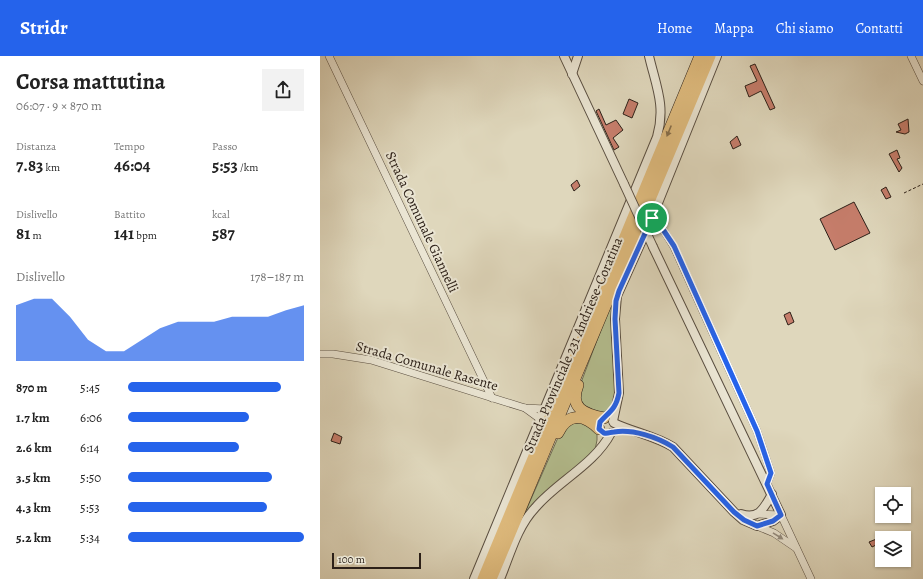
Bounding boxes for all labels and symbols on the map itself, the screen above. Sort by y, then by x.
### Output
one-way arrow [665,125,671,137]
street label: Strada Comunale Giannelli [381,148,463,296]
pin [635,201,669,235]
street label: Strada Provinciale 231 Andriese-Coratina [519,234,627,456]
street label: Strada Comunale Rasente [354,337,500,395]
one-way arrow [772,532,784,539]
scale bar [332,551,421,570]

